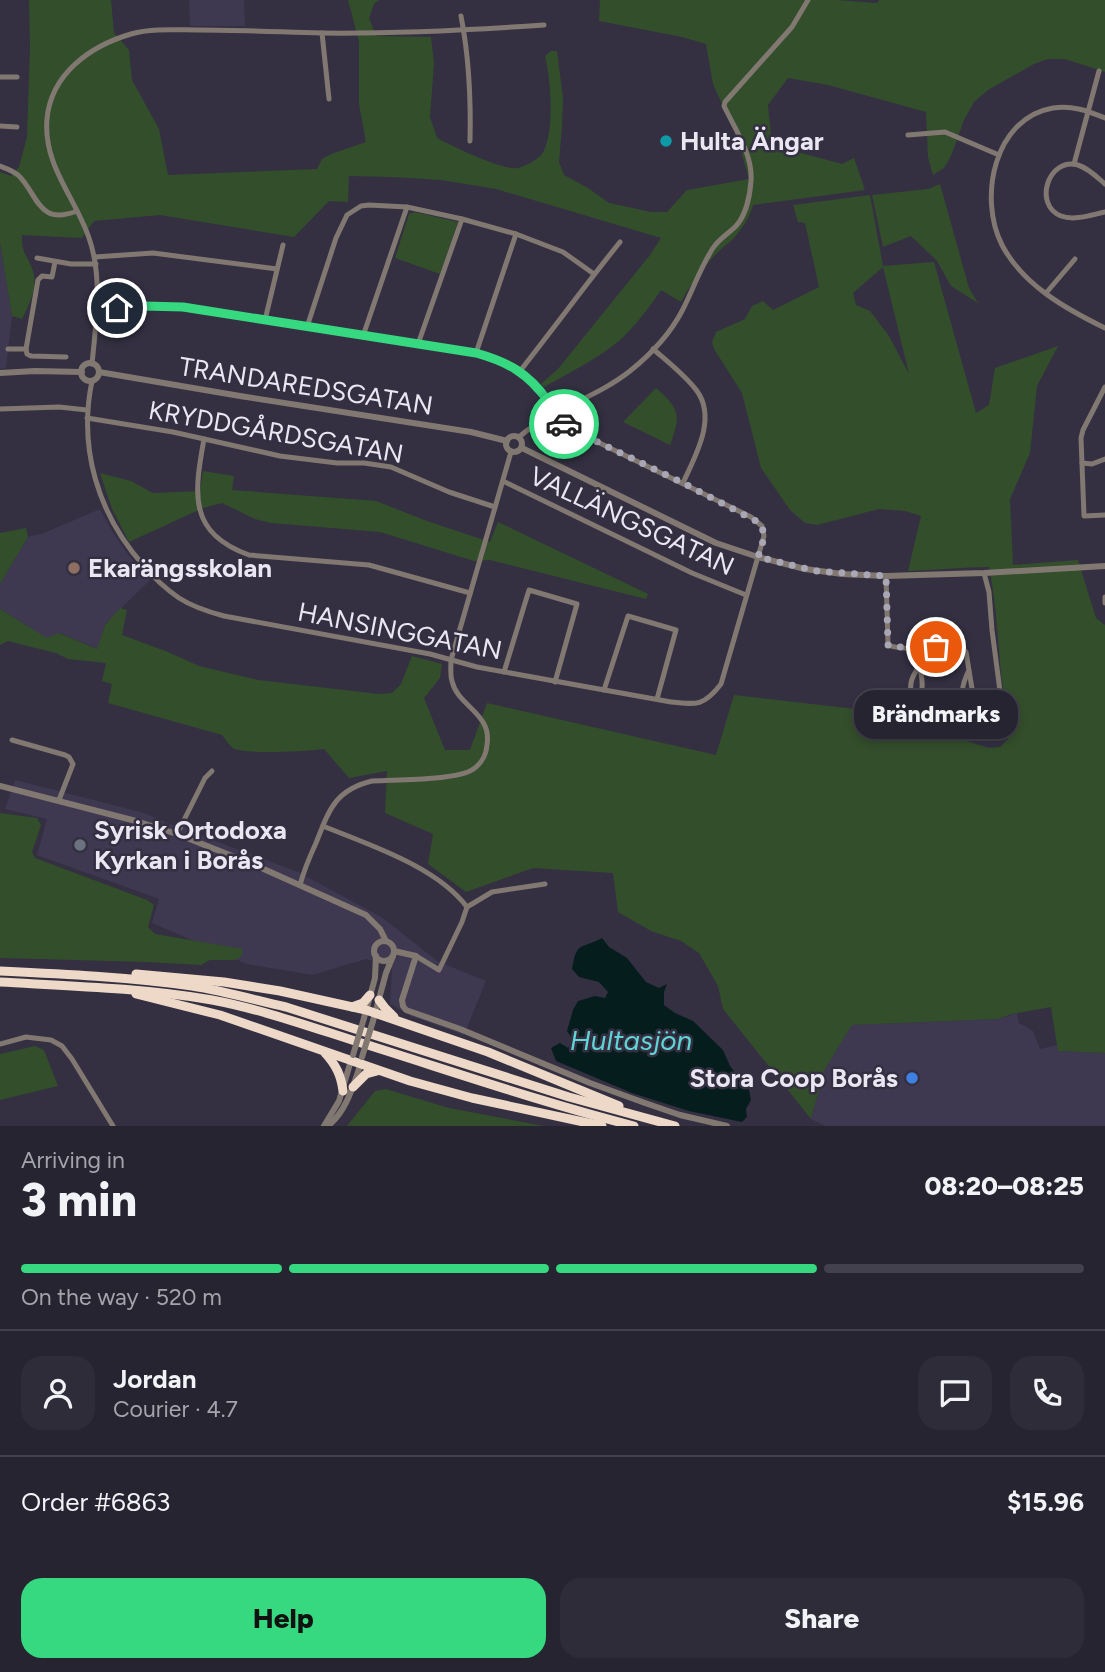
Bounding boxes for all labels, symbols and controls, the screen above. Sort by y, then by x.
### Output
place label: Hulta Ängar [680,125,824,157]
marker: Hulta Ängar [658,133,674,149]
pin [87,278,147,338]
icon: home [98,289,136,327]
street label: TRANDAREDSGATAN [177,350,435,422]
courier [529,389,599,459]
street label: KRYDDGÅRDSGATAN [146,394,406,470]
icon: car [545,405,583,443]
street label: VALLÄNGSGATAN [525,460,739,582]
place label: Ekarängsskolan [88,552,272,584]
marker: Ekarängsskolan [66,560,82,576]
street label: HANSINGGATAN [295,596,505,666]
pin [906,617,966,677]
icon: bag [917,628,955,666]
callout: Brändmarks [854,689,1018,738]
text: Brändmarks [872,700,1000,728]
place label: Syrisk Ortodoxa Kyrkan i Borås [94,814,287,876]
marker: Syrisk Ortodoxa Kyrkan i Borås [72,837,88,853]
water label: Hultasjön [570,1023,692,1057]
place label: Stora Coop Borås [689,1062,898,1094]
marker: Stora Coop Borås [904,1070,920,1086]
text: Arriving in [21,1146,125,1174]
text: 08:20–08:25 [924,1170,1084,1202]
text: 3 min [21,1172,137,1228]
text: On the way · 520 m [21,1283,222,1311]
button: person [21,1356,95,1430]
button: chat [918,1356,992,1430]
button: phone [1010,1356,1084,1430]
text: Jordan [113,1363,196,1395]
text: Courier · 4.7 [113,1395,238,1423]
text: Order #6863 [21,1486,171,1518]
text: $15.96 [1007,1486,1084,1518]
button: Help [21,1578,546,1658]
button: Share [560,1578,1084,1658]

